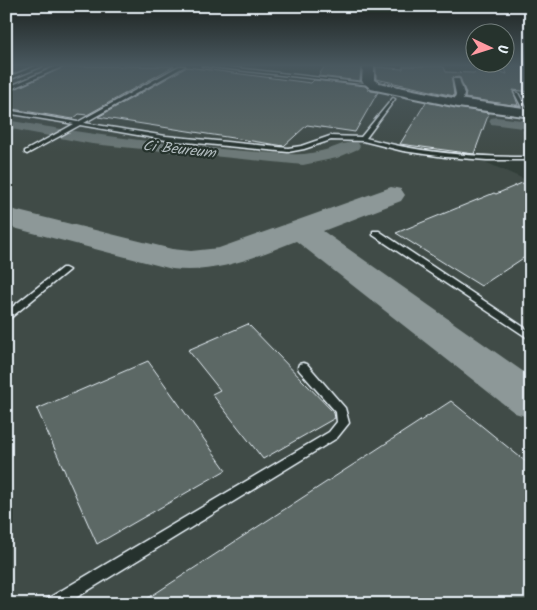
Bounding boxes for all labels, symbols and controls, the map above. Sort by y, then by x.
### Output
north arrow [464,22,514,72]
text: U [491,44,513,54]
water label: Ci Beureum [141,134,217,166]

